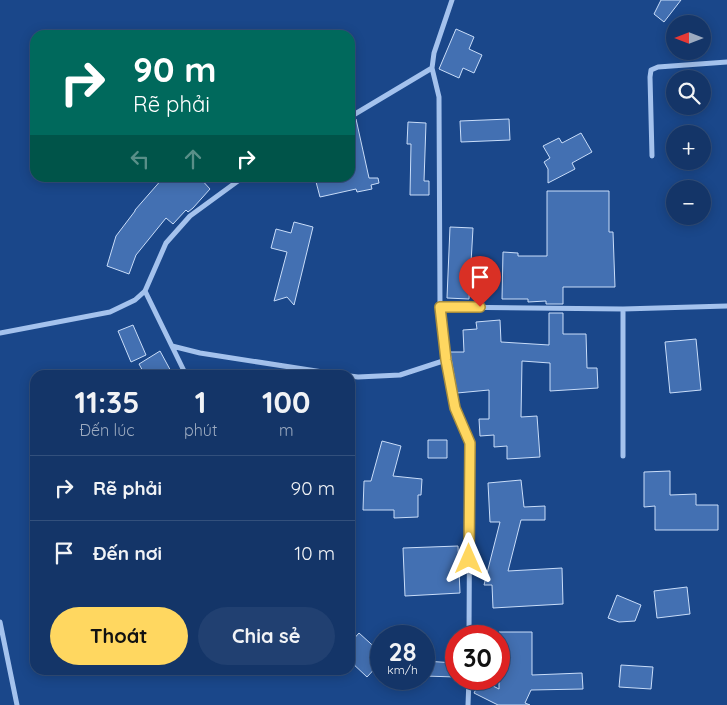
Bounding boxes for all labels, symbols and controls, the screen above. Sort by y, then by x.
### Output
north arrow [666,15,711,60]
map controls [666,15,711,225]
text: 90 m [133,47,216,91]
icon: right [50,50,115,115]
button: search [666,70,711,115]
text: Rẽ phải [133,90,210,118]
button: + [666,125,711,170]
icon: left [126,145,154,173]
icon: ahead [179,145,207,173]
icon: right [232,145,260,173]
button: − [666,180,711,225]
pin [459,256,501,307]
icon: arrive [466,263,494,291]
text: 11:35 [75,383,139,421]
text: 1 [195,383,207,421]
text: 100 [262,383,310,421]
text: Đến lúc [79,420,135,440]
text: phút [184,420,217,440]
text: m [279,420,293,440]
icon: right [50,474,78,502]
text: Rẽ phải [93,476,162,500]
text: 90 m [291,476,335,500]
position arrow [442,532,494,584]
icon: arrive [50,539,78,567]
text: Đến nơi [93,541,162,565]
text: 10 m [294,541,335,565]
button: Thoát [50,607,188,665]
button: Chia sẻ [198,607,335,665]
speed limit sign: 30 [445,625,510,690]
text: 28 [389,636,416,667]
text: km/h [387,662,418,677]

